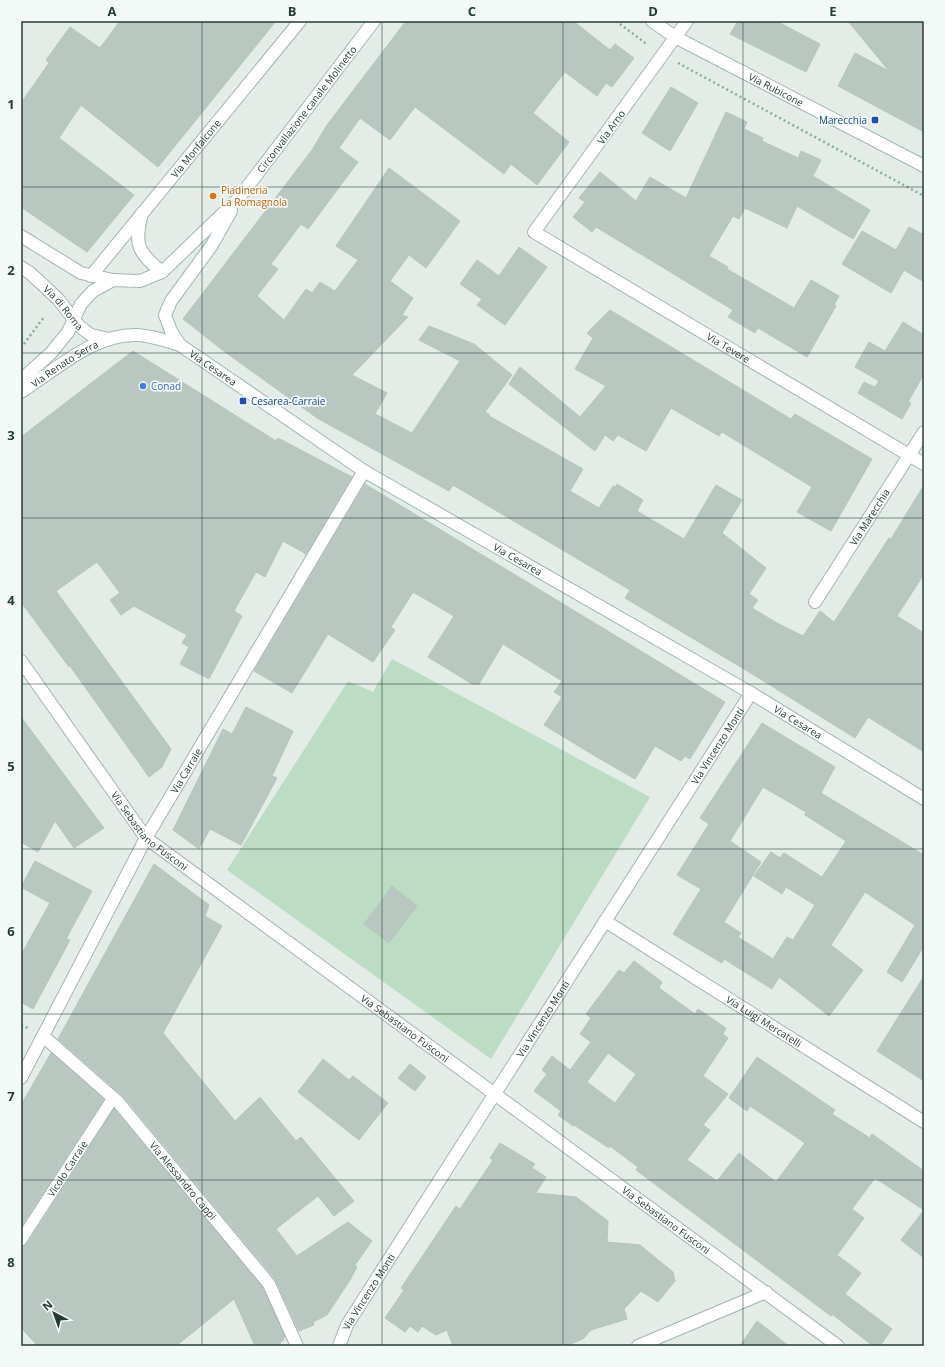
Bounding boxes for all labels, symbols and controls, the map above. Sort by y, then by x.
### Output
text: A [108,2,117,20]
text: B [288,2,297,20]
text: C [468,2,476,20]
text: D [648,2,658,20]
text: E [829,2,837,20]
street label: Circonvallazione canale Molinetto [254,43,360,176]
street label: Via Rubicone [746,69,806,110]
text: 1 [7,95,15,113]
street label: Via Arno [594,107,628,147]
place label: Marecchia [819,113,867,127]
marker: Marecchia [870,115,880,125]
street label: Via Monfalcone [167,116,224,181]
place label: Piadineria La Romagnola [221,183,287,209]
marker: Piadineria La Romagnola [208,191,218,201]
text: 2 [7,261,15,279]
street label: Via di Roma [40,282,86,334]
street label: Via Tevere [704,329,753,366]
street label: Via Renato Serra [28,337,100,390]
street label: Via Cesarea [187,347,240,389]
place label: Conad [151,379,181,393]
marker: Conad [138,381,148,391]
place label: Cesarea-Carraie [251,394,326,408]
marker: Cesarea-Carraie [238,396,248,406]
text: 3 [7,426,15,444]
street label: Via Marecchia [846,486,893,548]
street label: Via Cesarea [491,540,545,579]
text: 4 [7,591,15,609]
street label: Via Cesarea [771,702,825,742]
street label: Via Vincenzo Monti [688,705,747,787]
street label: Via Carraie [167,745,205,796]
text: 5 [7,757,15,775]
street label: Via Sebastiano Fusconi [108,788,191,873]
text: 6 [7,922,15,940]
street label: Via Vincenzo Monti [513,978,573,1060]
street label: Via Sebastiano Fusconi [358,991,452,1065]
street label: Via Luigi Mercatelli [724,992,805,1050]
text: 7 [7,1087,15,1105]
street label: Vicolo Carraie [44,1138,91,1199]
street label: Via Alessandro Cappi [147,1138,220,1223]
street label: Via Sebastiano Fusconi [619,1183,713,1257]
street label: Via Vincenzo Monti [339,1251,398,1332]
text: 8 [7,1253,15,1271]
north arrow [34,1293,74,1333]
text: N [39,1296,55,1314]

